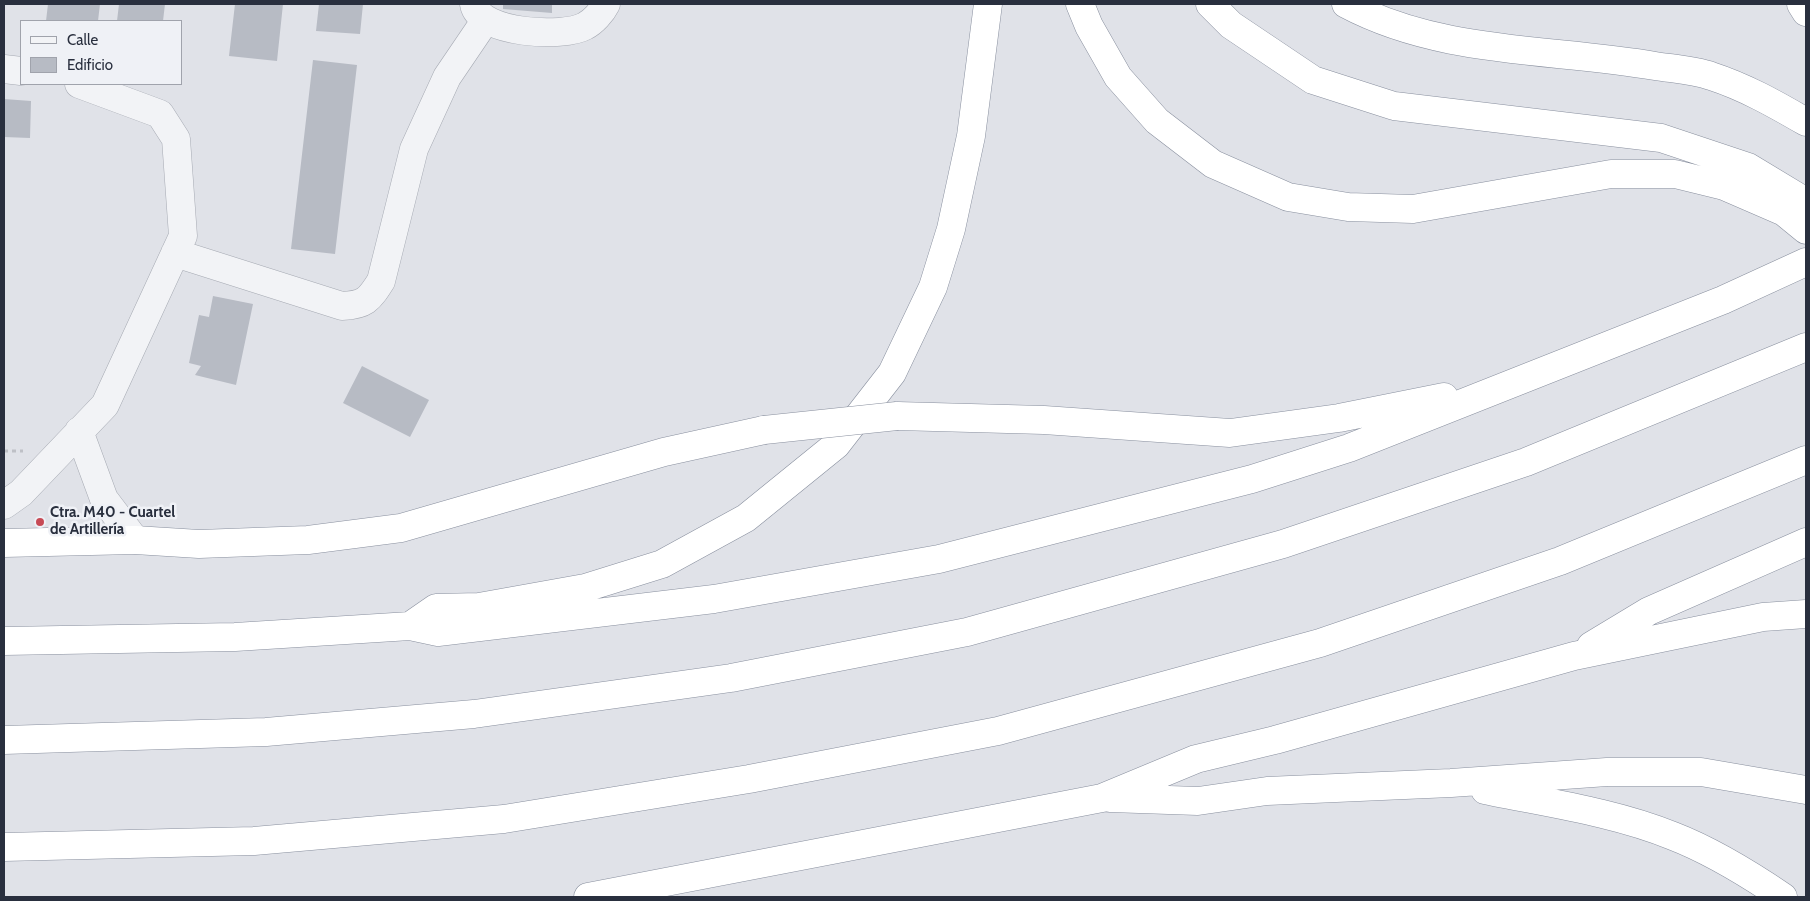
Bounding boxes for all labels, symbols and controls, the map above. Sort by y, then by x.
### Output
legend [20,20,182,85]
text: Calle [67,31,98,49]
text: Edificio [67,56,113,74]
place label: Ctra. M40 - Cuartel de Artillería [50,504,175,539]
marker: Ctra. M40 - Cuartel de Artillería [34,516,46,528]

